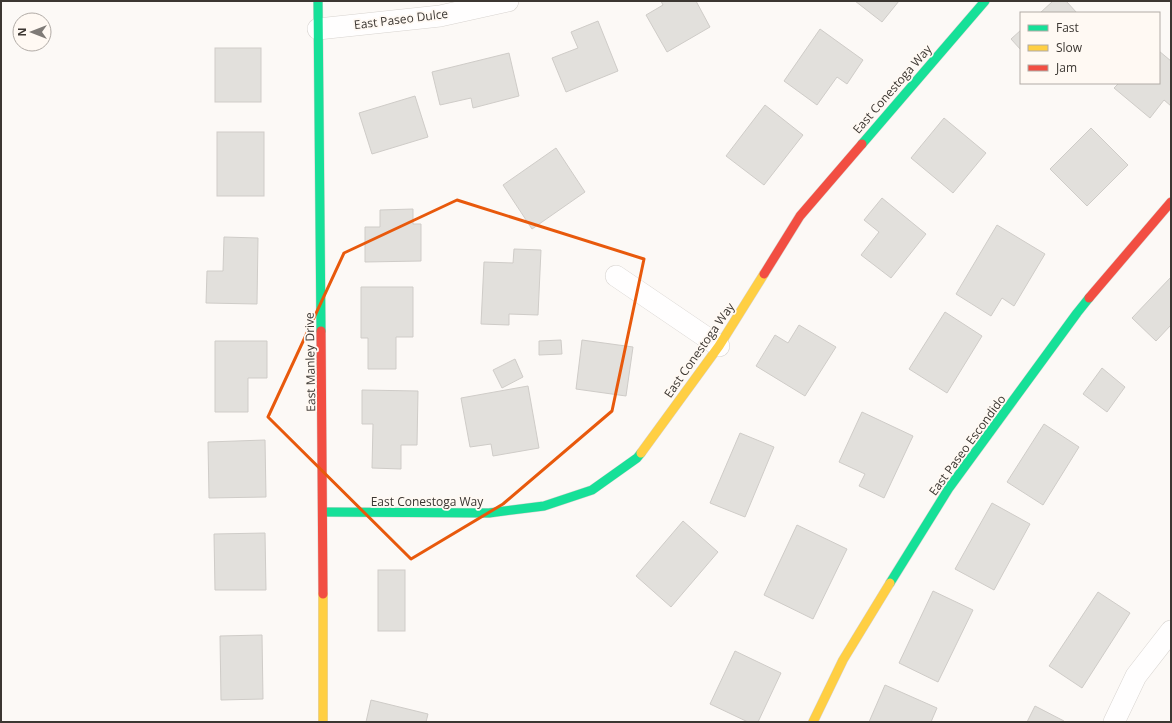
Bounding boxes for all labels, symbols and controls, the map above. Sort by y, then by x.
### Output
street label: East Paseo Dulce [353,5,449,33]
north arrow [12,12,52,52]
legend [1020,12,1160,84]
text: Fast [1056,19,1079,36]
text: N [14,28,29,36]
text: Slow [1056,39,1083,56]
street label: East Conestoga Way [849,40,936,137]
text: Jam [1055,59,1077,76]
street label: East Conestoga Way [660,298,739,401]
street label: East Manley Drive [301,312,319,412]
street label: East Paseo Escondido [925,391,1009,499]
street label: East Conestoga Way [371,493,484,510]

